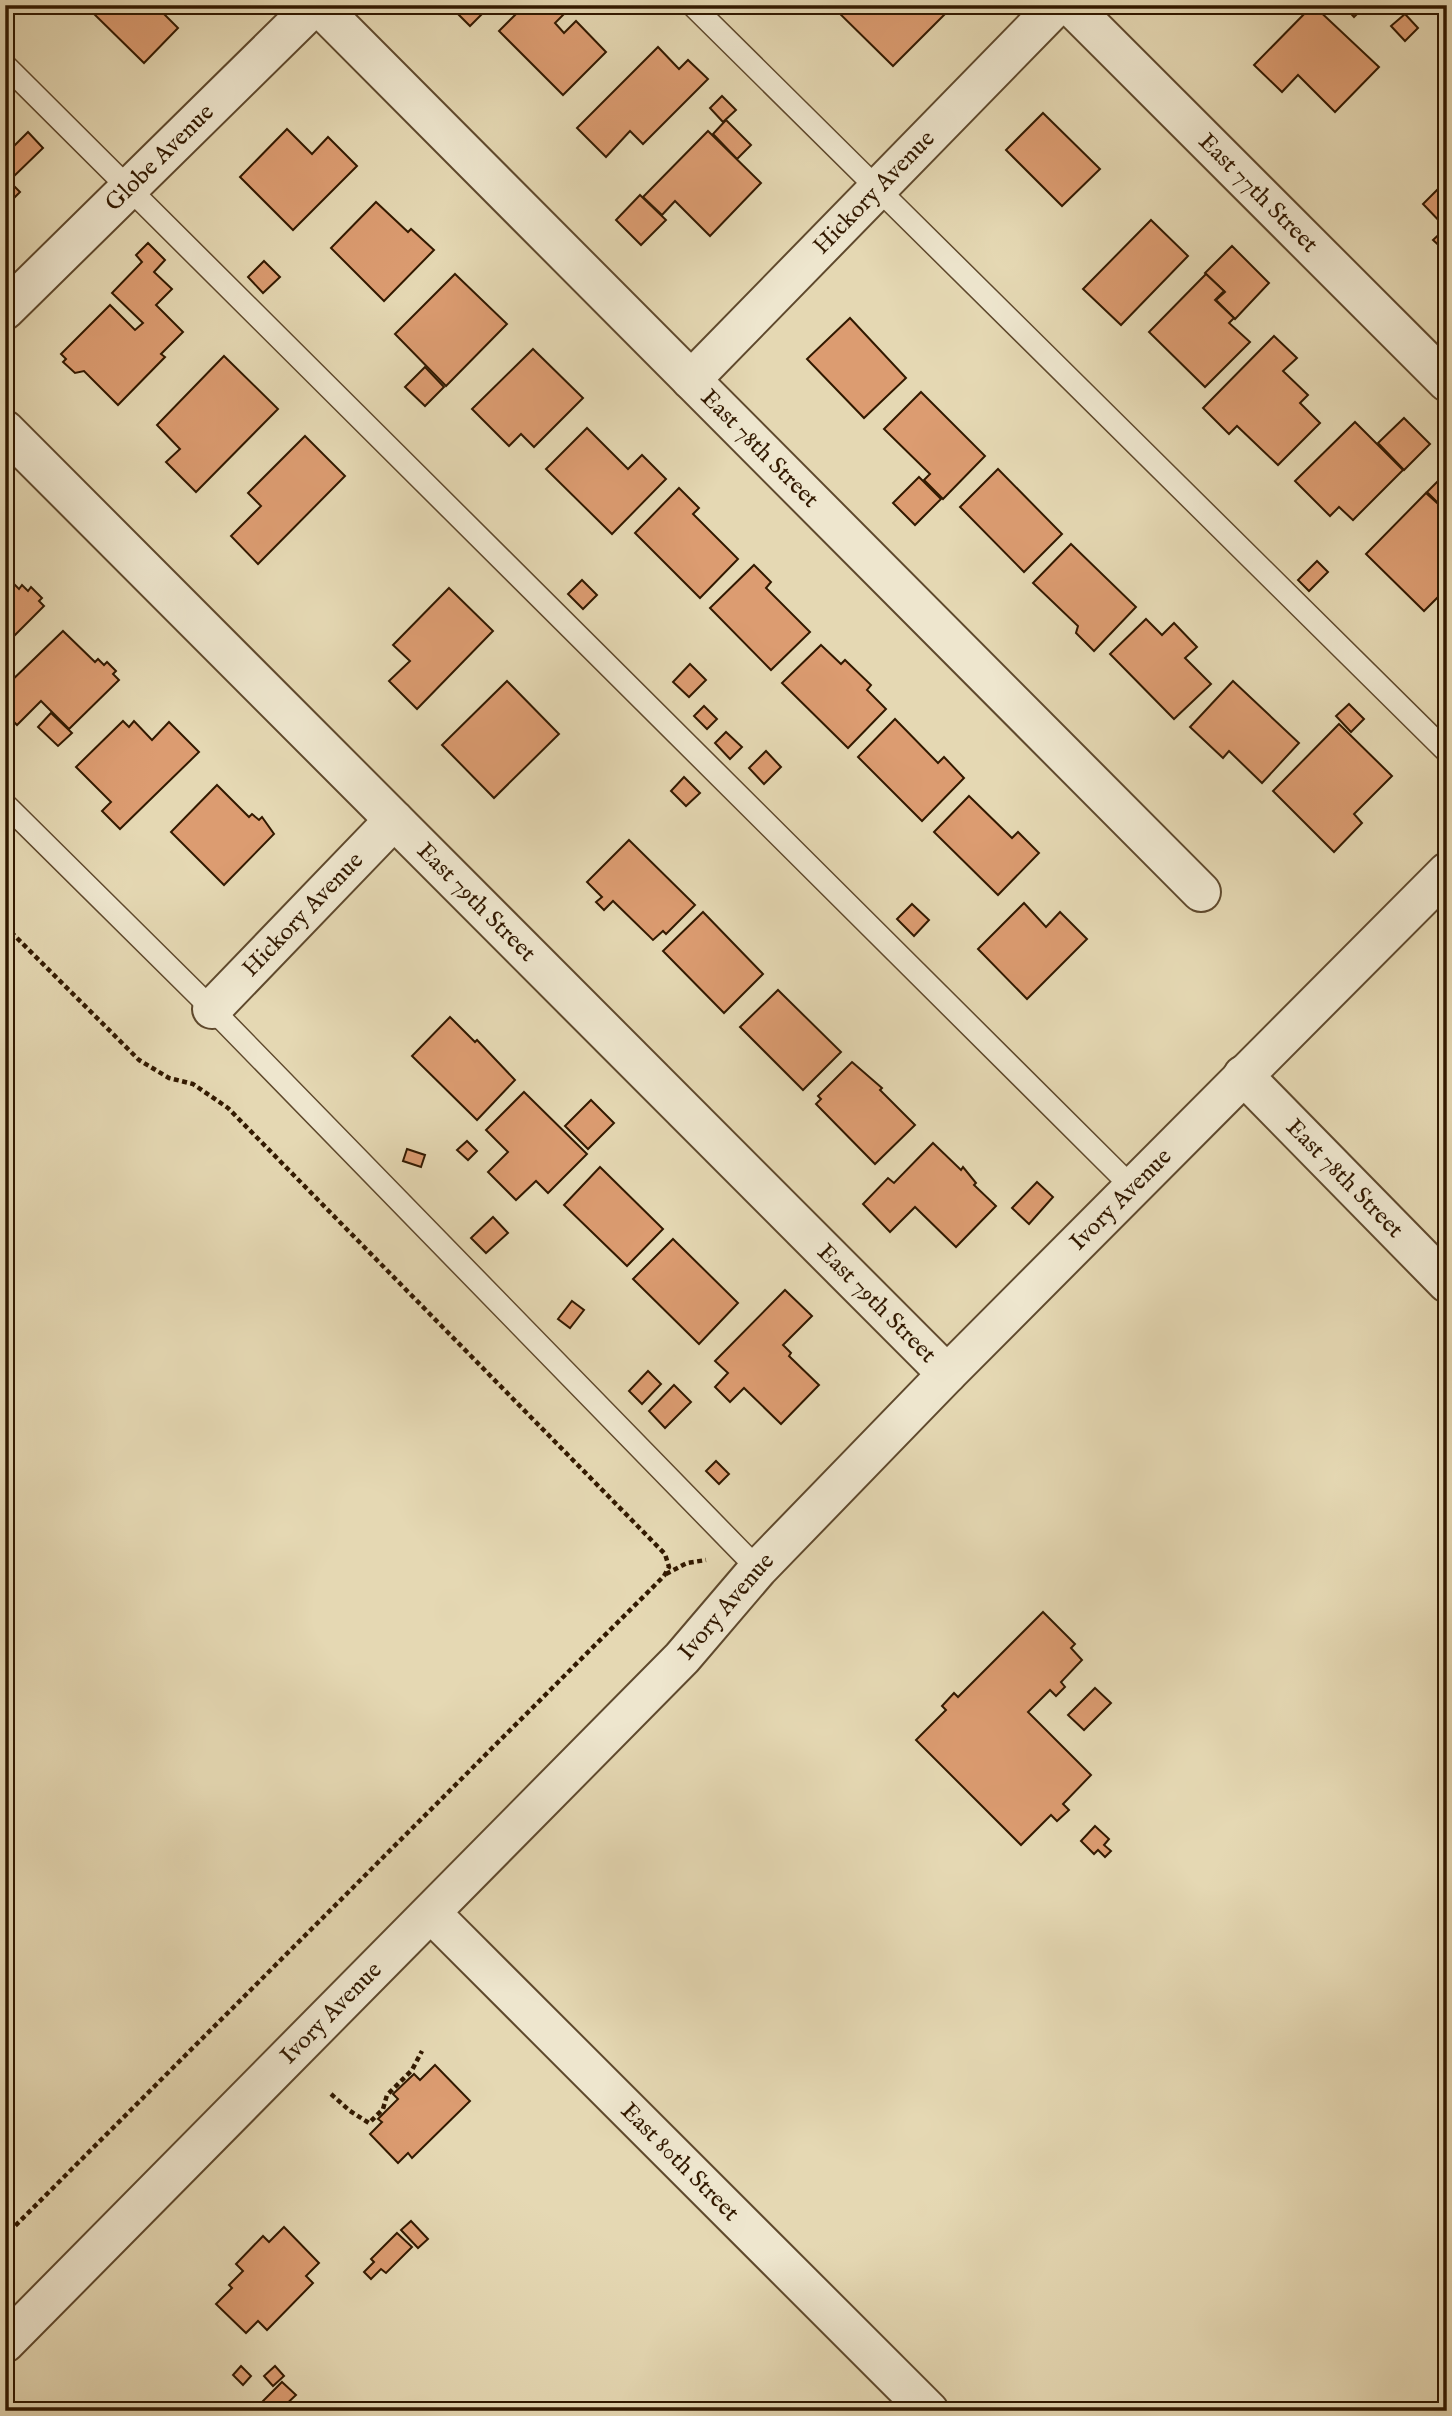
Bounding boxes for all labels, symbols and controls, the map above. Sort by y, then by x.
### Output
street label: Globe Avenue [99,97,221,218]
street label: Hickory Avenue [806,124,942,261]
street label: East 77th Street [1191,126,1325,260]
street label: East 78th Street [694,383,826,515]
street label: East 79th Street [410,836,542,969]
street label: Hickory Avenue [236,846,370,984]
street label: East 78th Street [1279,1112,1410,1245]
street label: Ivory Avenue [1063,1142,1178,1257]
street label: East 79th Street [810,1237,943,1370]
street label: Ivory Avenue [671,1546,781,1667]
street label: Ivory Avenue [274,1955,389,2071]
street label: East 80th Street [614,2096,746,2228]

